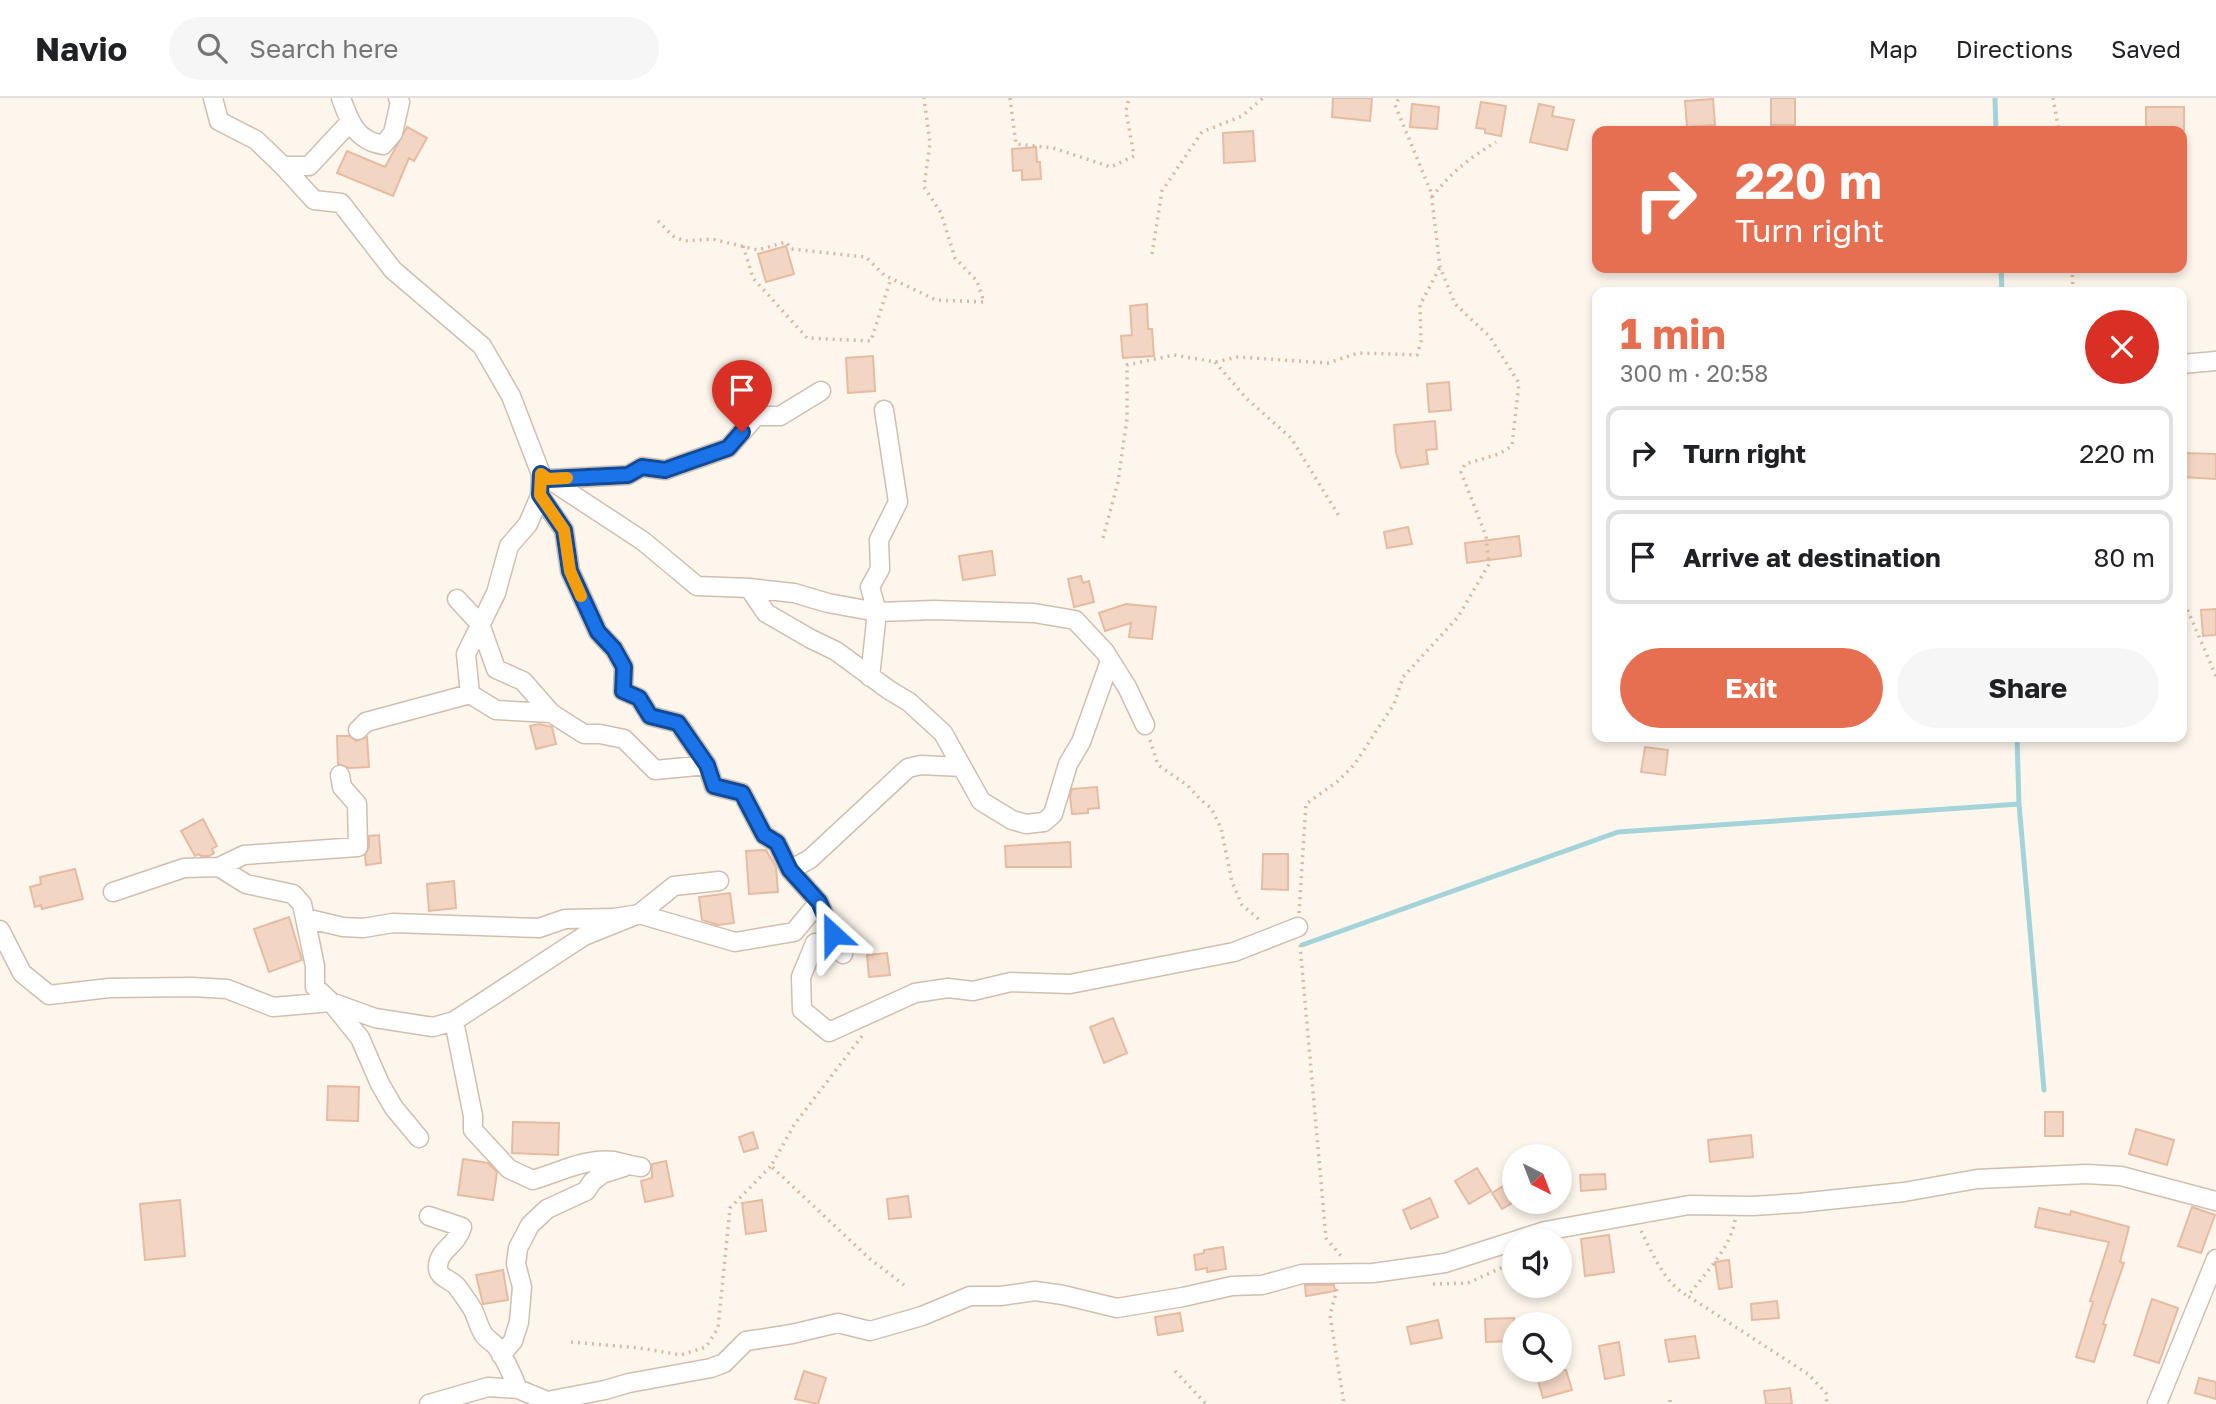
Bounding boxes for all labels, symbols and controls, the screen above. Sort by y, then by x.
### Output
search box [169,17,659,80]
text: Navio [35,29,127,68]
icon: search [193,29,231,67]
text: Search here [249,33,398,64]
text: Map [1869,34,1918,63]
text: Directions [1956,34,2073,63]
text: Saved [2111,34,2181,63]
text: 220 m [1735,151,1882,210]
icon: right [1620,154,1711,245]
text: Turn right [1735,211,1884,249]
text: 1 min [1620,308,1726,358]
button: close [2085,310,2159,384]
text: 300 m · 20:58 [1620,359,1768,387]
pin [712,360,772,432]
icon: arrive [723,371,761,409]
icon: right [1624,434,1662,472]
text: Turn right [1683,438,1806,469]
text: 220 m [2079,438,2155,469]
icon: arrive [1624,538,1662,576]
text: Arrive at destination [1683,542,1941,573]
text: 80 m [2094,542,2155,573]
button: Exit [1620,648,1883,728]
button: Share [1897,648,2159,728]
position arrow [796,897,870,971]
north arrow [1502,1144,1572,1214]
map controls [1502,1144,1572,1382]
button: sound [1502,1228,1572,1298]
button: search [1502,1312,1572,1382]

